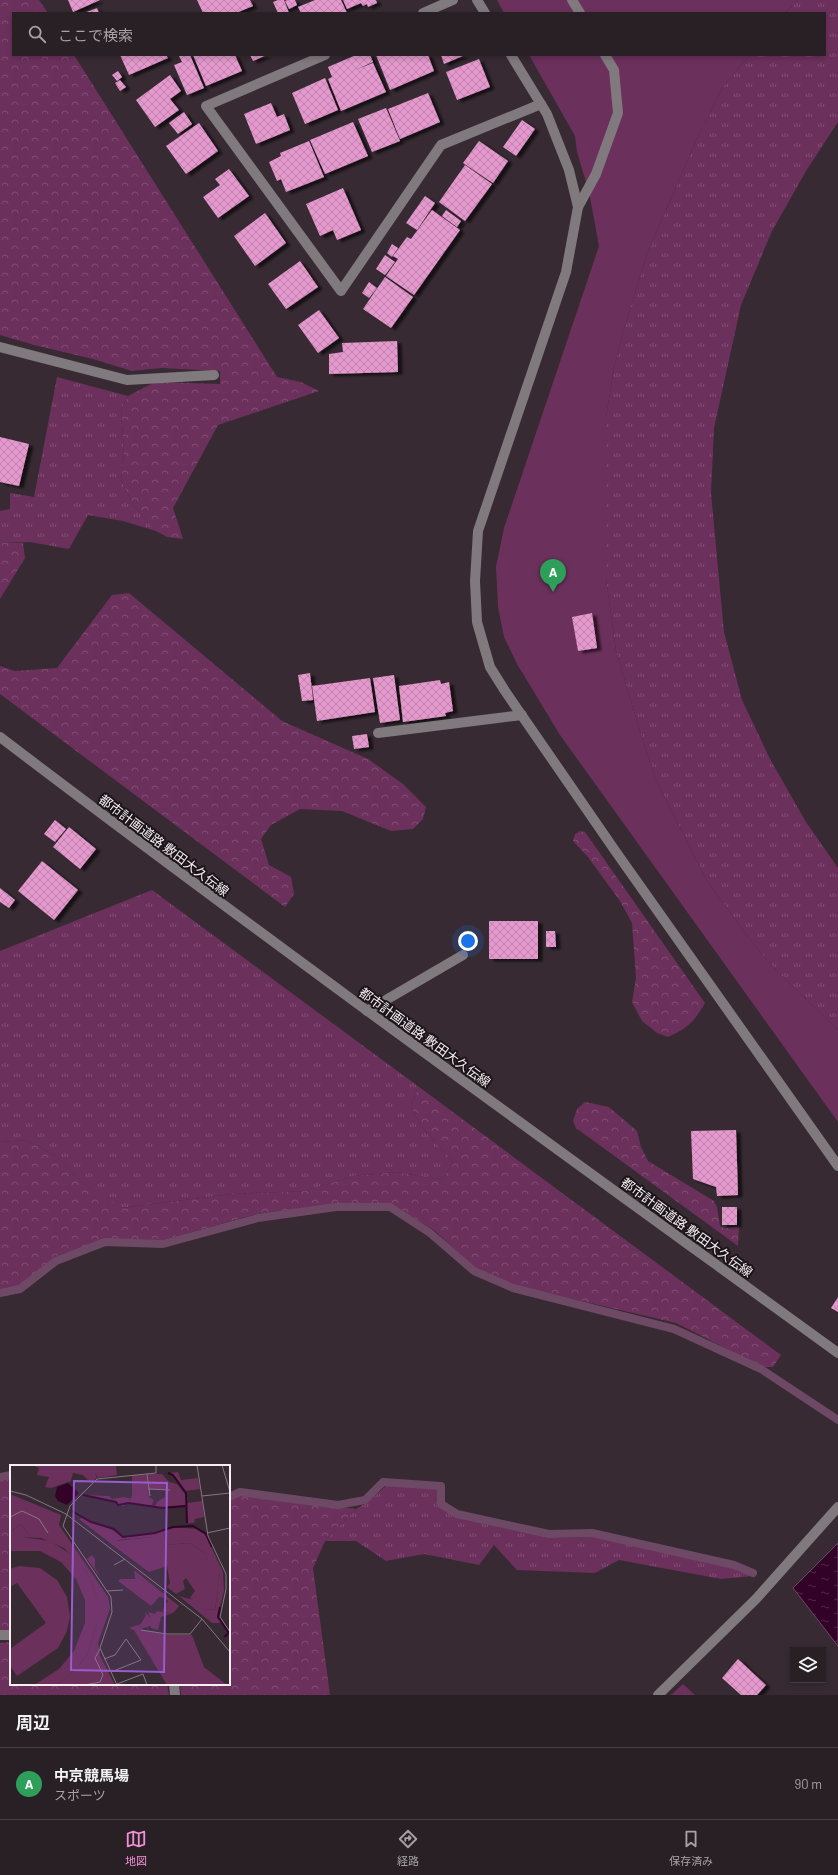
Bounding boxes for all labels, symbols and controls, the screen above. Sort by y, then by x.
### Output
search box [12,12,826,56]
icon: search [26,23,48,45]
text: ここで検索 [58,26,133,44]
pin: A [540,559,566,592]
street label: 都市計画道路 敷田大久伝線 [96,791,232,899]
your location [458,931,478,951]
street label: 都市計画道路 敷田大久伝線 [356,984,494,1090]
street label: 都市計画道路 敷田大久伝線 [618,1174,756,1280]
inset map [10,1465,230,1685]
map controls [790,1647,826,1683]
button: layers [790,1647,826,1683]
text: 周辺 [16,1712,50,1732]
text: 中京競馬場 [54,1766,129,1784]
text: A [25,1776,33,1792]
text: 90 m [795,1776,822,1792]
text: スポーツ [54,1787,106,1803]
tab: 地図 [125,1828,147,1868]
tab: 経路 [397,1828,419,1868]
tab: 保存済み [669,1828,713,1868]

